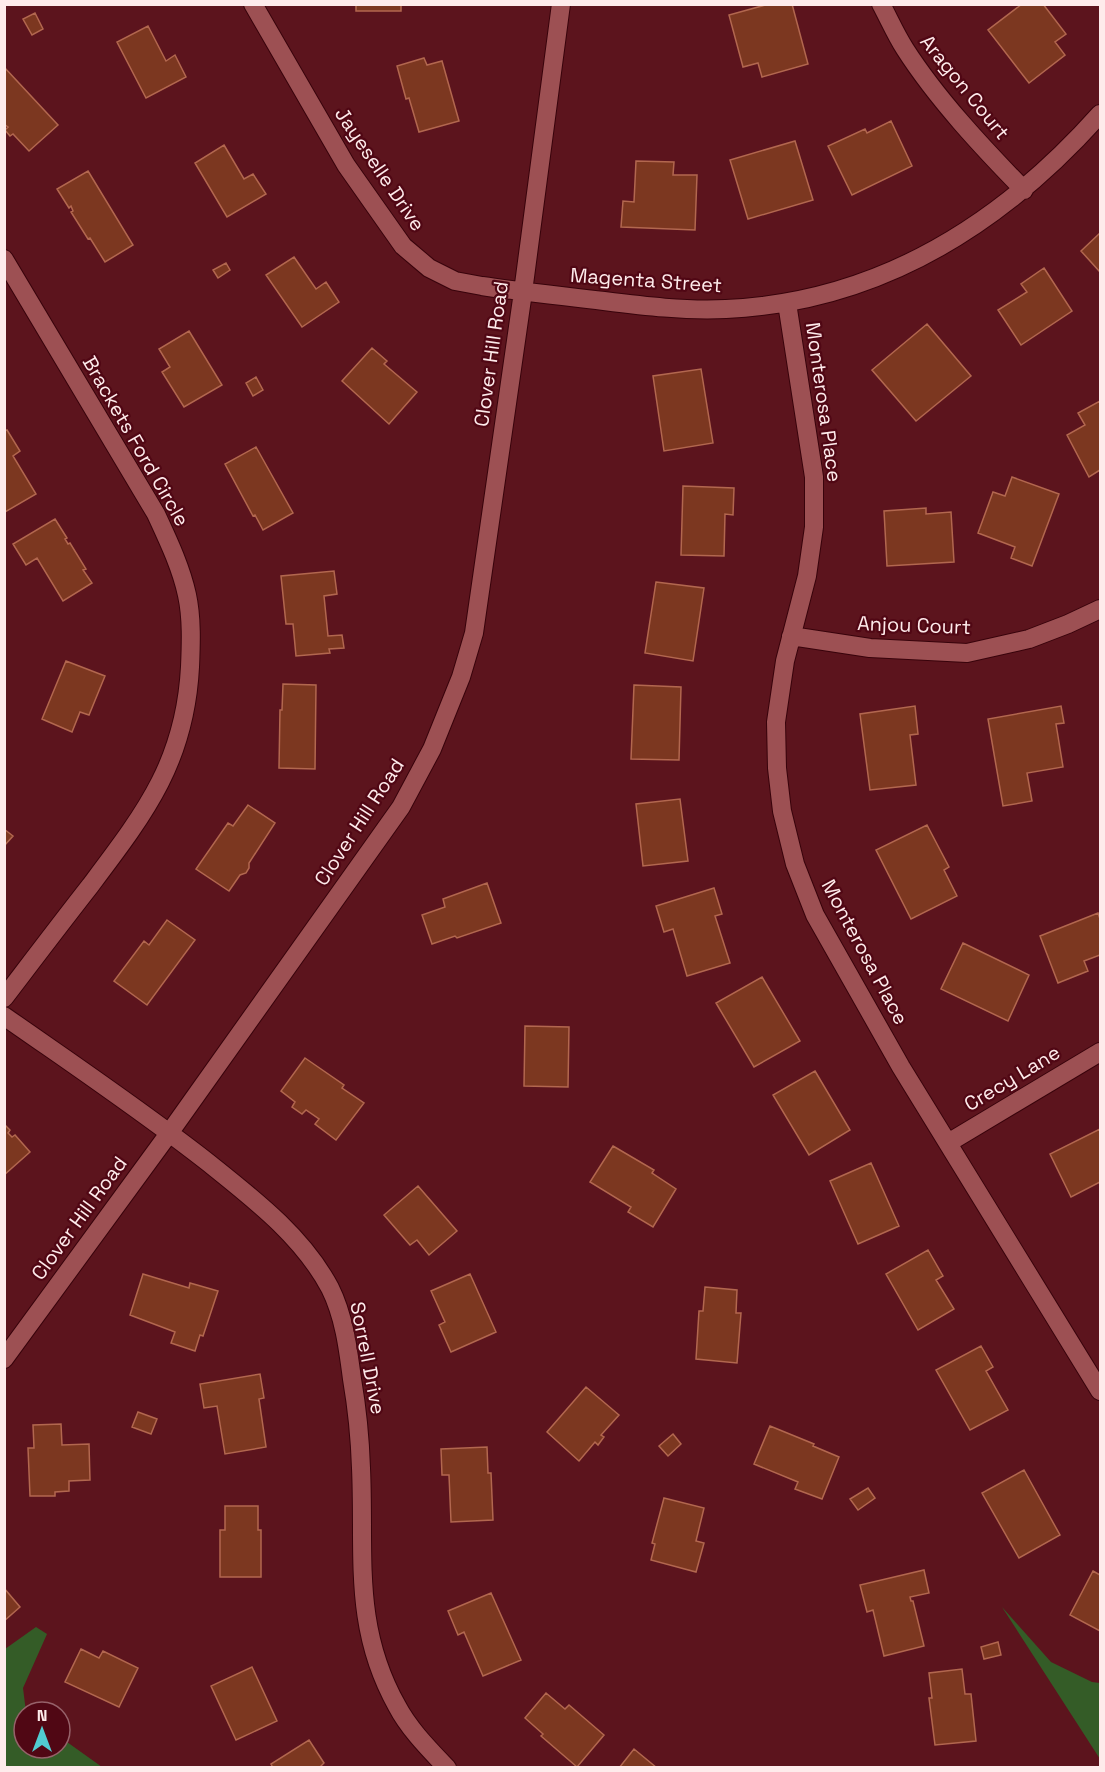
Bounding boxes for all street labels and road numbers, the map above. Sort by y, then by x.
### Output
street label: Aragon Court [915,29,1015,145]
street label: Jayeselle Drive [329,102,431,236]
street label: Magenta Street [569,262,723,298]
street label: Clover Hill Road [468,280,514,428]
street label: Monterosa Place [800,321,848,483]
street label: Brackets Ford Circle [77,351,195,531]
street label: Anjou Court [857,610,971,640]
street label: Clover Hill Road [308,753,410,891]
street label: Monterosa Place [816,875,914,1029]
street label: Crecy Lane [959,1039,1065,1117]
street label: Clover Hill Road [25,1151,133,1285]
street label: Sorrell Drive [344,1300,392,1416]

